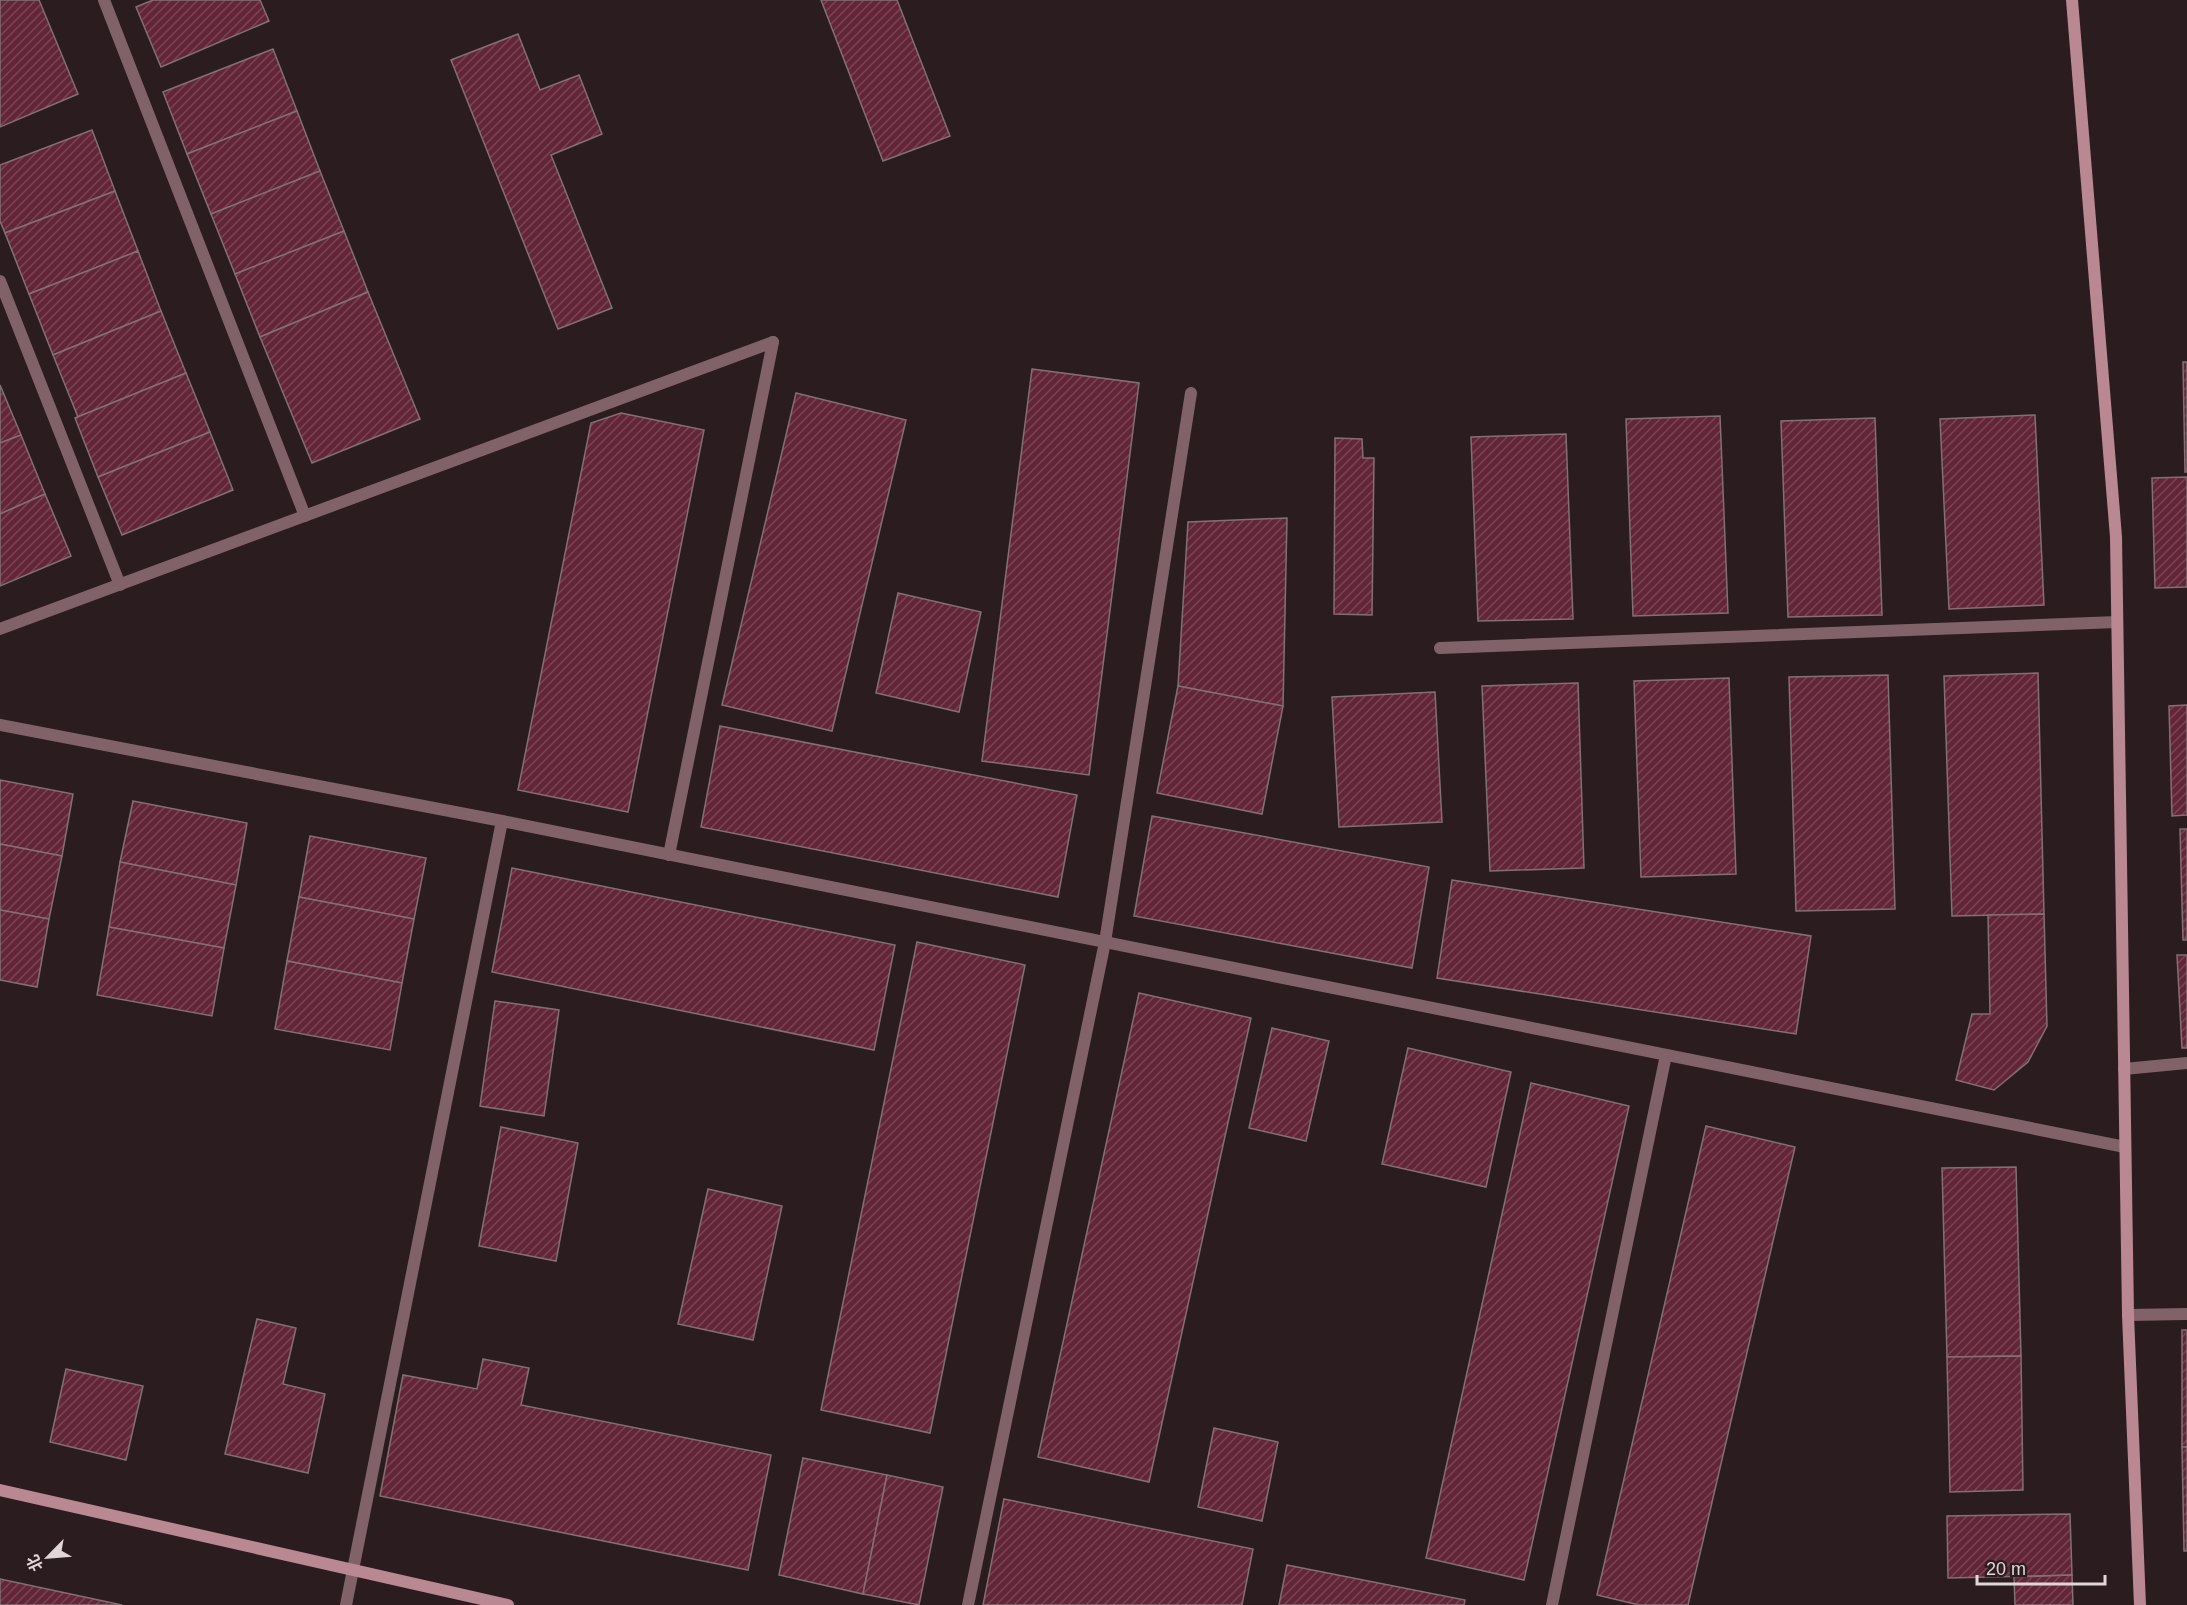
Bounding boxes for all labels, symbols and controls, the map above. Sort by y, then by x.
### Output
north arrow [18,1527,78,1587]
scale bar [1977,1548,2104,1586]
text: 北 [24,1552,46,1574]
text: 20 m [1986,1559,2026,1579]

